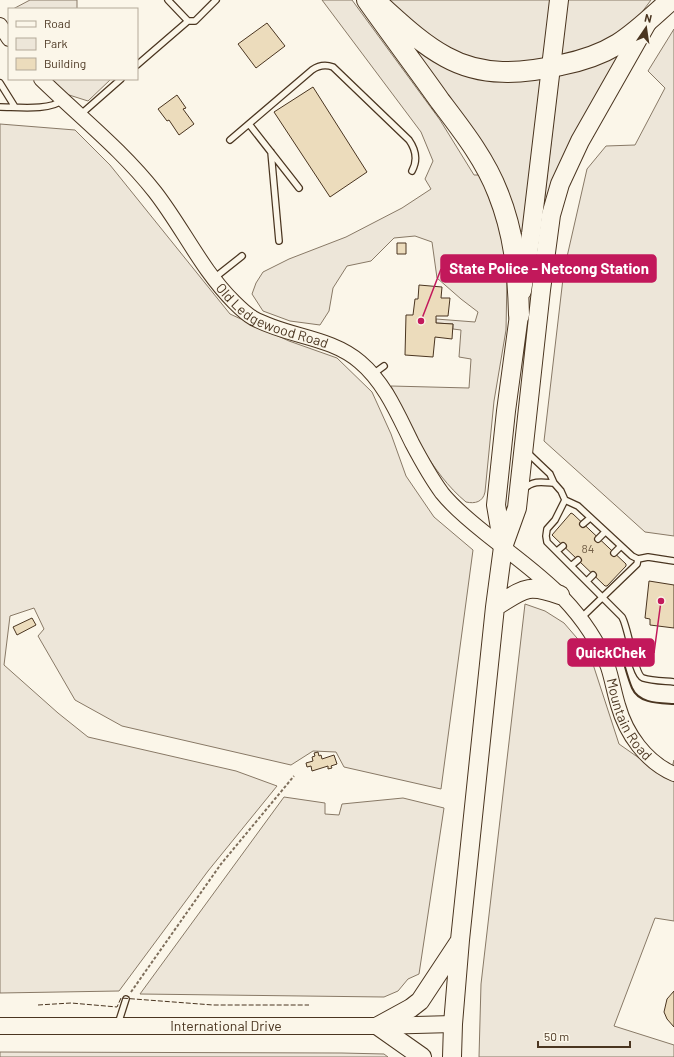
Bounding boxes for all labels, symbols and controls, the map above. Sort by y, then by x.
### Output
legend [8,8,138,80]
north arrow [626,8,666,48]
text: N [643,11,653,25]
text: Road [44,16,71,30]
text: Park [44,36,68,50]
text: Building [44,56,86,70]
callout: State Police - Netcong Station [441,255,656,282]
text: State Police - Netcong Station [449,259,649,277]
street label: Old Ledgewood Road [213,279,331,351]
house number: 84 [582,541,594,555]
callout: QuickChek [568,639,654,666]
text: QuickChek [576,643,646,661]
street label: Mountain Road [603,676,656,764]
street label: International Drive [170,1017,282,1034]
scale bar [538,1023,630,1049]
text: 50 m [544,1029,569,1043]

